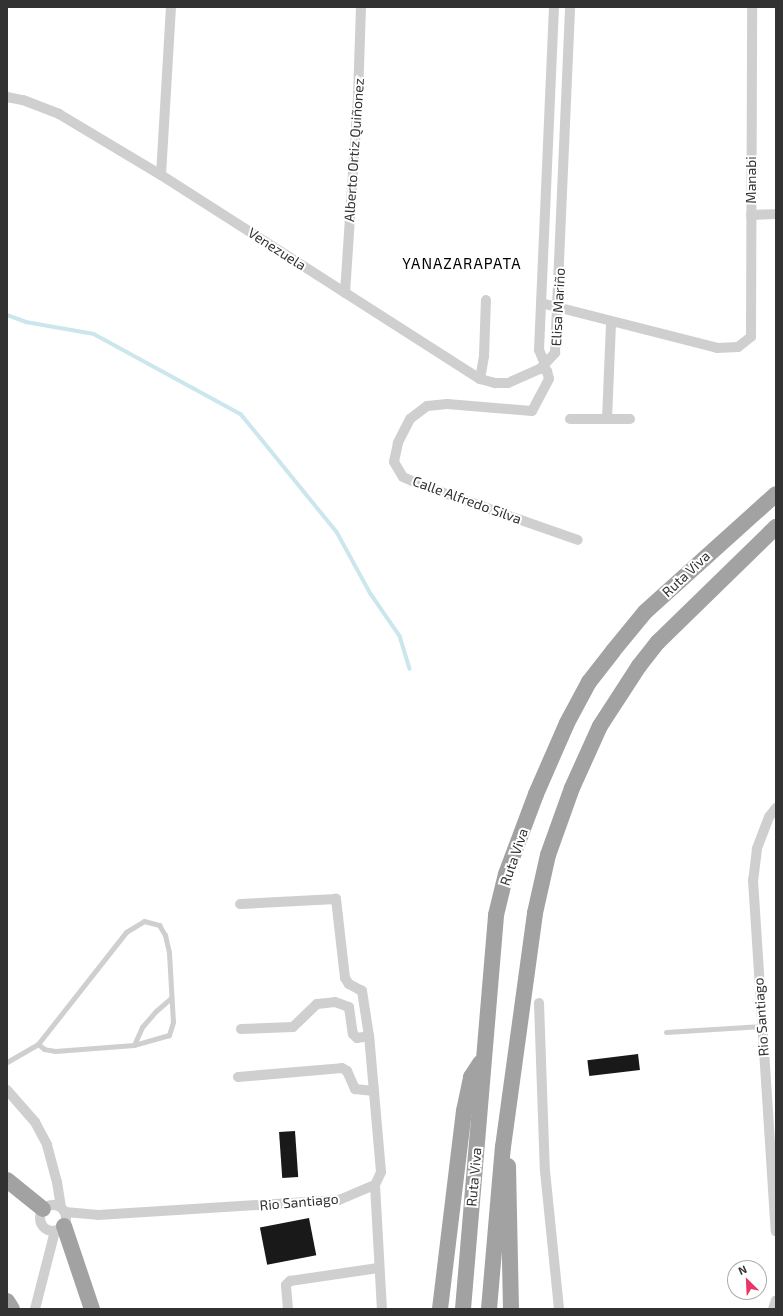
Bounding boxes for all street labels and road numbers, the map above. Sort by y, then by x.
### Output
street label: Alberto Ortiz Quiñonez [341,78,367,222]
street label: Manabi [743,156,759,204]
street label: Venezuela [245,224,309,274]
street label: Elisa Mariño [548,267,568,347]
street label: Calle Alfredo Silva [410,472,524,528]
street label: Ruta Viva [658,547,714,601]
street label: Ruta Viva [496,826,532,888]
street label: Rio Santiago [750,977,772,1057]
street label: Ruta Viva [463,1146,485,1208]
street label: Rio Santiago [259,1190,339,1214]

